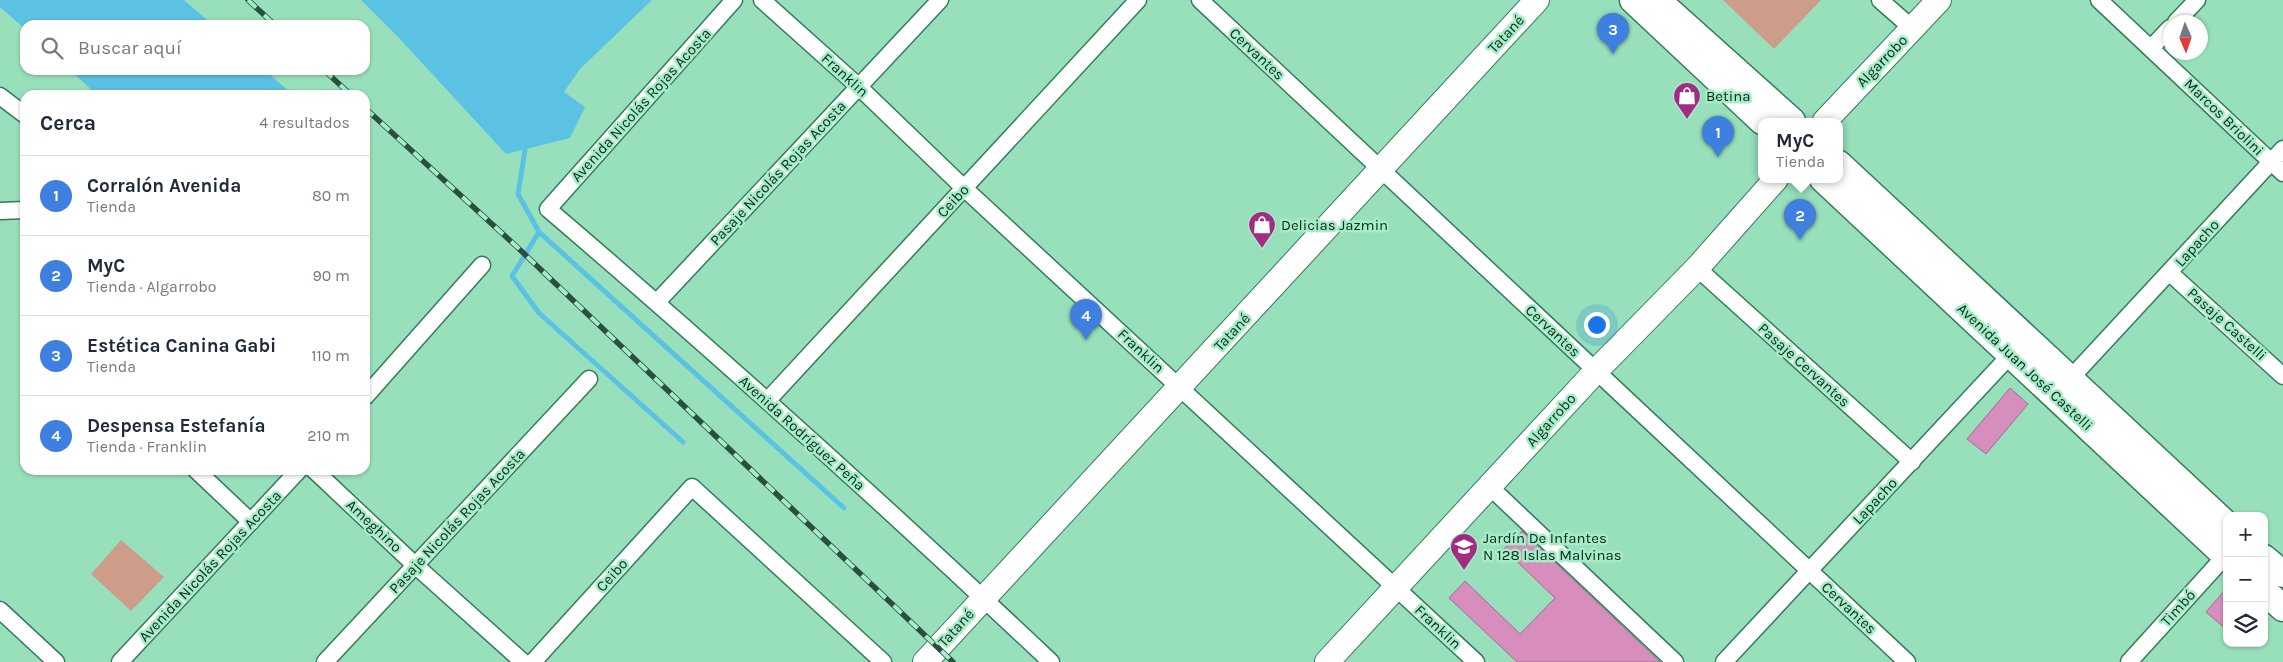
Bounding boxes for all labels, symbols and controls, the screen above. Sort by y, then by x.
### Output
street label: Tatané [1484,11,1528,57]
pin: 3 [1597,13,1629,54]
north arrow [2163,15,2208,60]
search box [20,20,370,75]
street label: Avenida Nicolás Rojas Acosta [567,24,715,186]
street label: Cervantes [1226,24,1288,84]
street label: Algarrobo [1853,31,1911,91]
icon: search [38,34,66,62]
text: Buscar aquí [78,37,182,59]
street label: Franklin [818,49,872,101]
street label: Marcos Briolini [2181,75,2267,159]
shop icon: Betina [1672,81,1702,120]
place label: Betina [1706,87,1750,105]
street label: Pasaje Nicolás Rojas Acosta [706,97,850,249]
text: Cerca [40,111,96,135]
text: 4 resultados [259,113,350,132]
pin: 1 [1702,116,1734,157]
popup [1758,118,1843,183]
text: MyC [1776,130,1814,152]
text: Tienda [1776,152,1825,171]
text: Corralón Avenida [87,175,241,197]
street label: Ceibo [933,181,973,221]
text: 1 [53,186,59,205]
text: 80 m [312,186,350,205]
text: Tienda [87,197,136,216]
pin: 2 [1784,199,1816,240]
shop icon: Delicias Jazmin [1247,210,1277,249]
place label: Delicias Jazmin [1281,216,1388,234]
street label: Lapacho [2171,216,2223,270]
text: MyC [87,255,125,277]
text: 2 [51,266,61,285]
text: 90 m [312,266,350,285]
text: Tienda · Algarrobo [87,277,216,296]
street label: Pasaje Castelli [2184,284,2270,364]
pin: 4 [1070,299,1102,340]
street label: Avenida Juan José Castelli [1954,299,2096,435]
street label: Cervantes [1522,301,1584,361]
street label: Tatané [1210,309,1254,355]
your location [1584,312,1610,338]
street label: Pasaje Cervantes [1754,319,1854,411]
street label: Franklin [1114,325,1168,377]
text: Estética Canina Gabi [87,335,276,357]
text: 3 [51,346,61,365]
text: 110 m [311,346,350,365]
text: Tienda [87,357,136,376]
street label: Avenida Rodríguez Peña [735,372,869,494]
street label: Algarrobo [1522,390,1580,450]
text: Despensa Estefanía [87,415,266,437]
text: 4 [51,426,61,445]
text: 210 m [307,426,350,445]
text: Tienda · Franklin [87,437,207,456]
street label: Pasaje Nicolás Rojas Acosta [385,445,529,597]
street label: Lapacho [1849,474,1901,528]
street label: Avenida Nicolás Rojas Acosta [135,487,285,645]
street label: Ameghino [342,496,406,556]
map controls [2223,512,2268,647]
button: + [2223,512,2268,557]
place label: Jardín De Infantes N 128 Islas Malvinas [1483,529,1622,564]
school or university icon: Jardín De Infantes N 128 Islas Malvinas [1449,532,1479,571]
street label: Ceibo [592,555,632,595]
button: − [2223,557,2268,602]
street label: Cervantes [1818,578,1880,638]
street label: Timbó [2157,586,2199,630]
street label: Franklin [1411,601,1465,653]
button: layers [2223,602,2268,647]
street label: Tatané [934,605,978,651]

